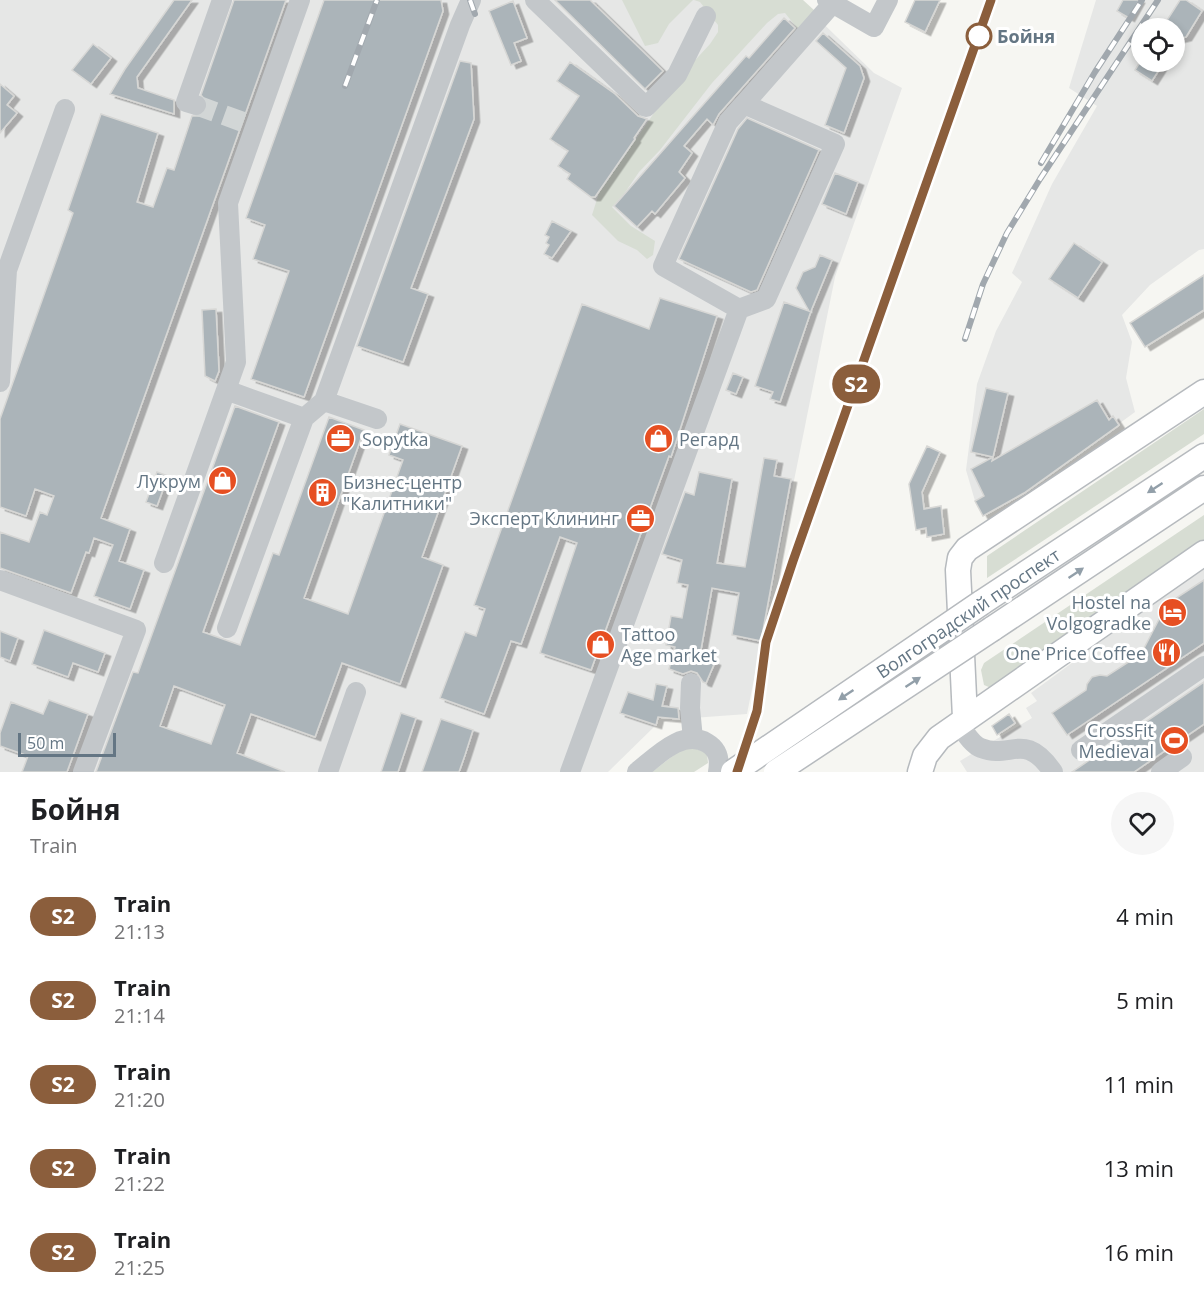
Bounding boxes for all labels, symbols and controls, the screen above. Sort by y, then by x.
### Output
map controls [1131,18,1185,72]
button: locate [1131,18,1185,72]
marker: Бойня [966,23,992,49]
place label: Бойня [997,24,1055,48]
line badge: S2 [829,364,883,404]
text: S2 [844,370,868,398]
office icon: Sopytka [325,423,357,455]
shop icon: Регард [642,423,674,455]
place label: Sopytka [362,427,429,451]
place label: Регард [679,427,739,451]
shop icon: Лукрум [206,465,238,497]
place label: Лукрум [137,469,201,493]
place label: Бизнес-центр "Калитники" [343,470,462,515]
building icon: Бизнес-центр "Калитники" [306,476,338,508]
one-way arrow [1147,483,1163,494]
office icon: Эксперт Клининг [624,502,656,534]
place label: Эксперт Клининг [470,506,619,530]
street label: Волгоградский проспект [871,542,1065,684]
one-way arrow [1068,568,1084,579]
place label: Hostel na Volgogradke [1047,590,1151,635]
hotel icon: Hostel na Volgogradke [1156,596,1188,628]
place label: Tattoo Age market [621,622,717,667]
shop icon: Tattoo Age market [584,628,616,660]
restaurant icon: One Price Coffee [1151,637,1183,669]
place label: One Price Coffee [1006,641,1146,665]
one-way arrow [905,677,921,688]
one-way arrow [838,689,854,701]
place label: CrossFit Medieval [1079,718,1154,763]
sports icon: CrossFit Medieval [1159,724,1191,756]
scale bar [18,730,116,758]
text: 50 m [27,732,64,754]
text: Бойня [30,790,121,828]
button: heart [1111,792,1174,855]
text: Train [30,832,78,859]
text: Train [114,888,171,918]
text: 4 min [1116,901,1174,931]
text: S2 [51,902,75,930]
text: 21:13 [114,918,165,945]
text: Train [114,972,171,1002]
text: 5 min [1116,985,1174,1015]
text: S2 [51,986,75,1014]
text: 21:14 [114,1002,165,1029]
text: Train [114,1056,171,1086]
text: 11 min [1104,1069,1174,1099]
text: S2 [51,1070,75,1098]
text: 21:20 [114,1086,165,1113]
text: Train [114,1140,171,1170]
text: 13 min [1104,1153,1174,1183]
text: S2 [51,1154,75,1182]
text: 21:22 [114,1170,165,1197]
text: Train [114,1224,171,1254]
text: 16 min [1104,1237,1174,1267]
text: S2 [51,1238,75,1266]
text: 21:25 [114,1254,165,1281]

